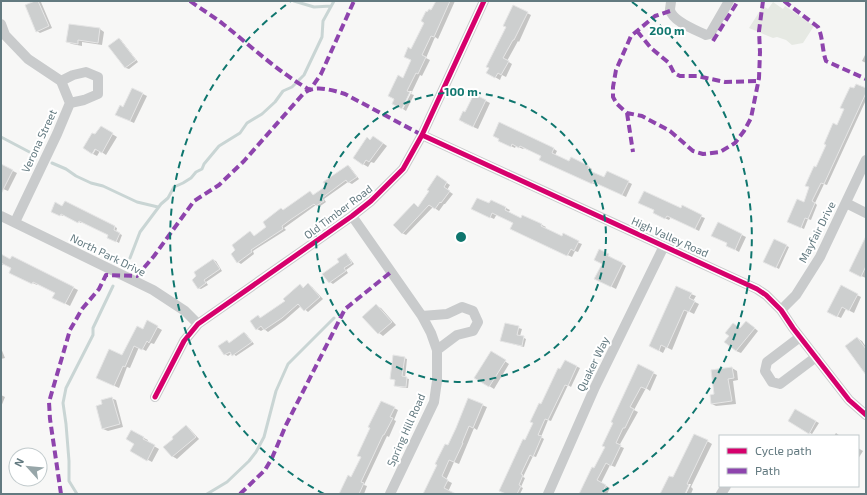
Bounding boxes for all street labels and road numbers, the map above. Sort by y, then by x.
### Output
street label: Verona Street [18,107,59,174]
street label: Old Timber Road [301,182,374,241]
street label: Mayfair Drive [796,199,838,265]
street label: High Valley Road [630,214,711,259]
street label: North Park Drive [68,231,148,278]
street label: Quaker Way [574,334,612,394]
street label: Spring Hill Road [384,391,428,468]

